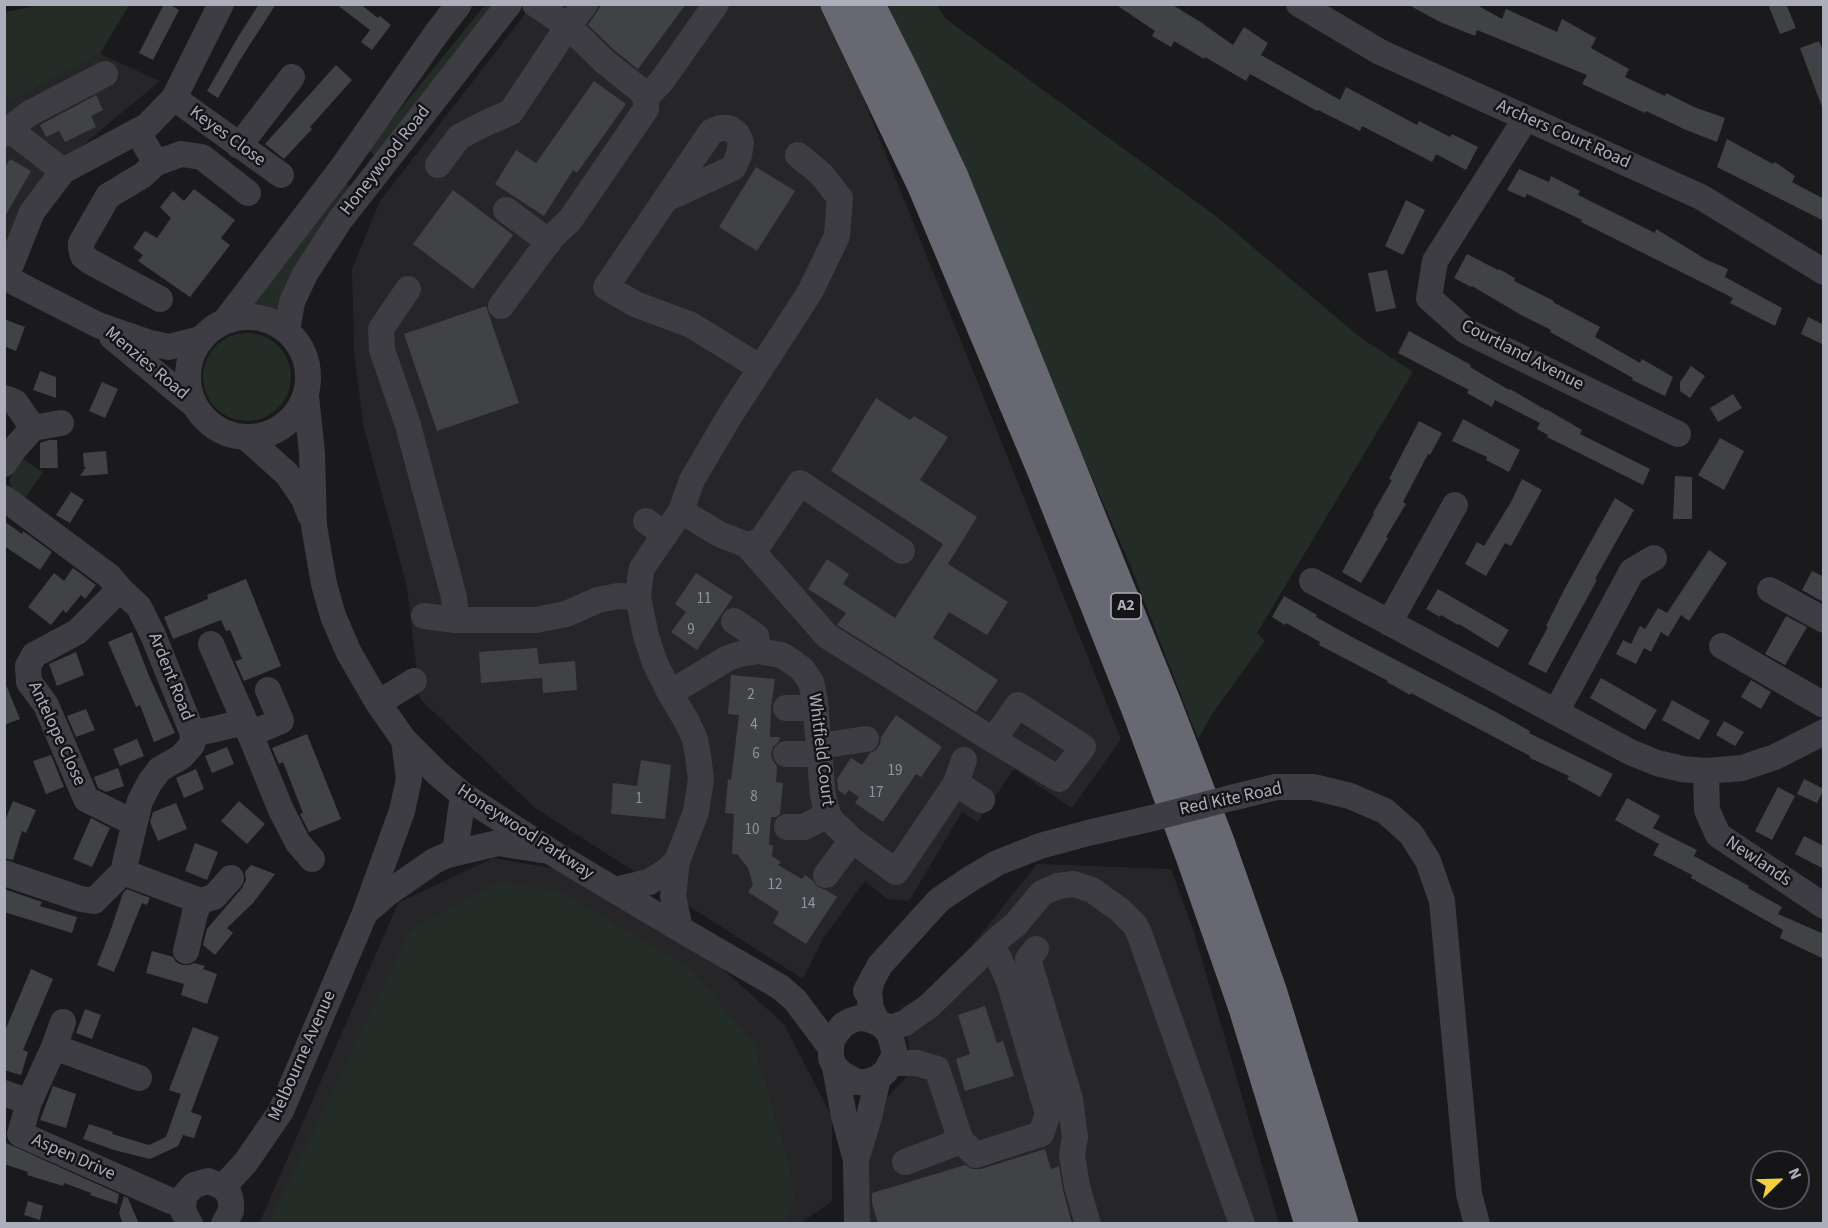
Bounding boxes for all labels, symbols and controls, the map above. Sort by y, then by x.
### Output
street label: Archers Court Road [1493,96,1633,174]
street label: Keyes Close [185,102,269,172]
street label: Honeywood Road [336,102,436,220]
street label: Courtland Avenue [1457,316,1587,396]
street label: Menzies Road [100,323,192,405]
house number: 11 [697,591,711,609]
road number: A2 [1111,593,1141,619]
house number: 9 [687,622,695,640]
street label: Ardent Road [143,630,197,724]
street label: Antelope Close [22,679,90,789]
house number: 2 [747,687,755,705]
street label: Whitfield Court [802,692,838,808]
house number: 4 [750,717,758,735]
house number: 6 [752,746,760,764]
house number: 19 [888,763,902,781]
street label: Red Kite Road [1178,779,1284,821]
street label: Honeywood Parkway [453,781,597,885]
house number: 17 [869,785,883,803]
house number: 8 [750,789,758,807]
house number: 1 [635,791,643,809]
house number: 10 [745,822,759,840]
street label: Newlands [1721,832,1795,892]
house number: 12 [768,877,782,895]
house number: 14 [801,896,815,914]
street label: Melbourne Avenue [265,988,341,1124]
street label: Aspen Drive [28,1130,118,1186]
north arrow [1750,1150,1810,1210]
text: N [1783,1165,1807,1183]

